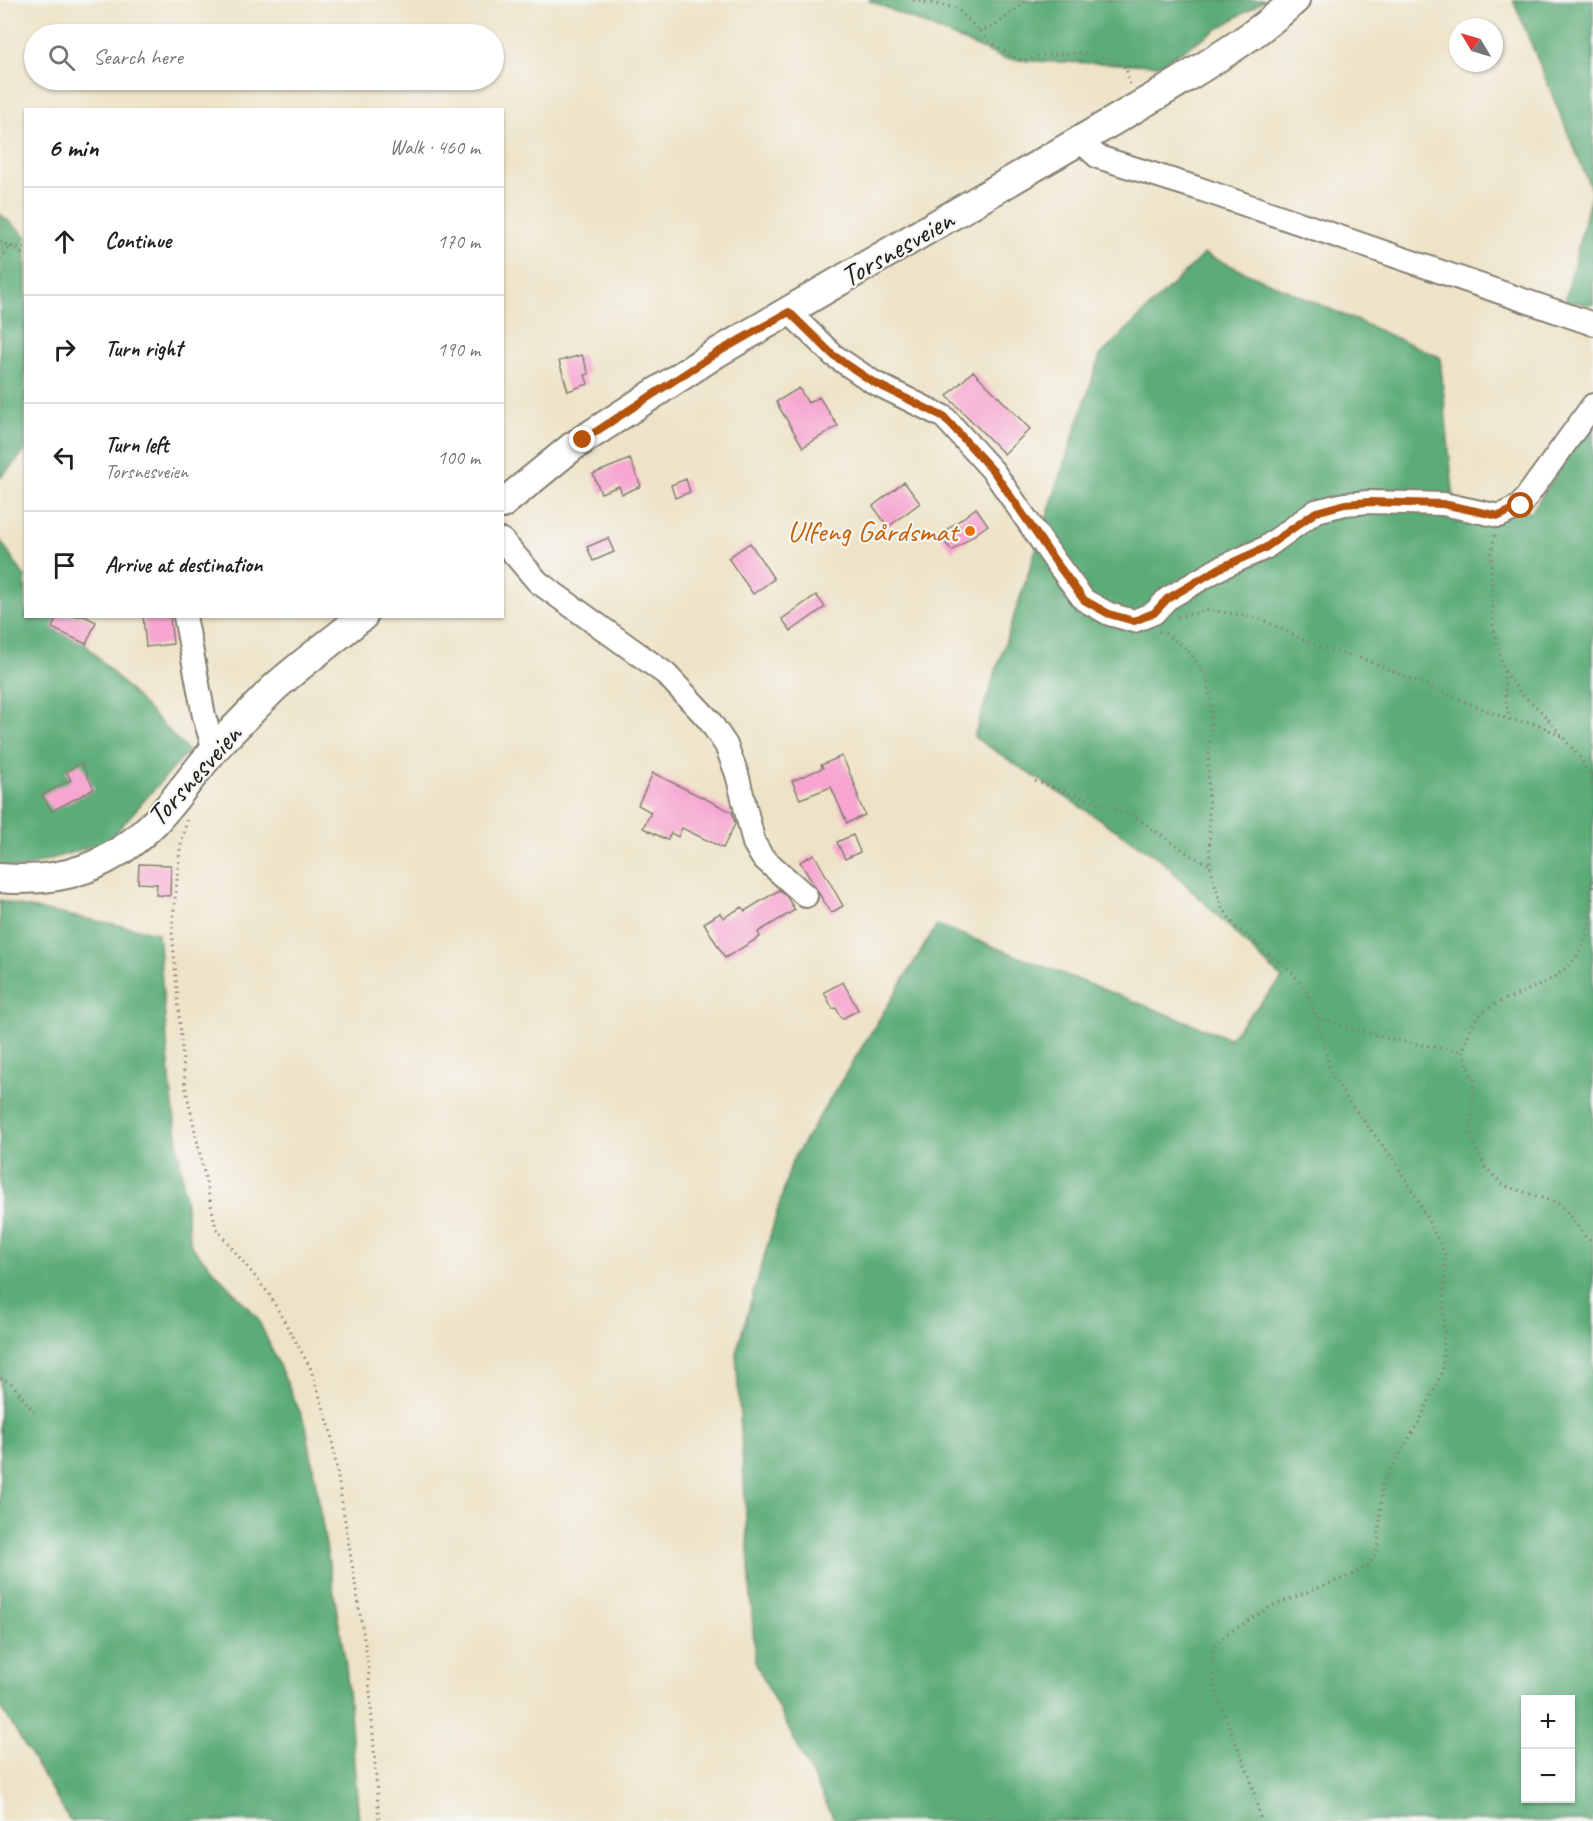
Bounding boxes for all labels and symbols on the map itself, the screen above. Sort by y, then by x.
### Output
north arrow [1449,18,1503,72]
street label: Torsnesveien [834,200,962,296]
route end [569,426,595,452]
route start [1507,492,1533,518]
place label: Ulfeng Gårdsmat [787,512,961,550]
marker: Ulfeng Gårdsmat [963,524,977,538]
street label: Torsnesveien [138,715,251,834]

